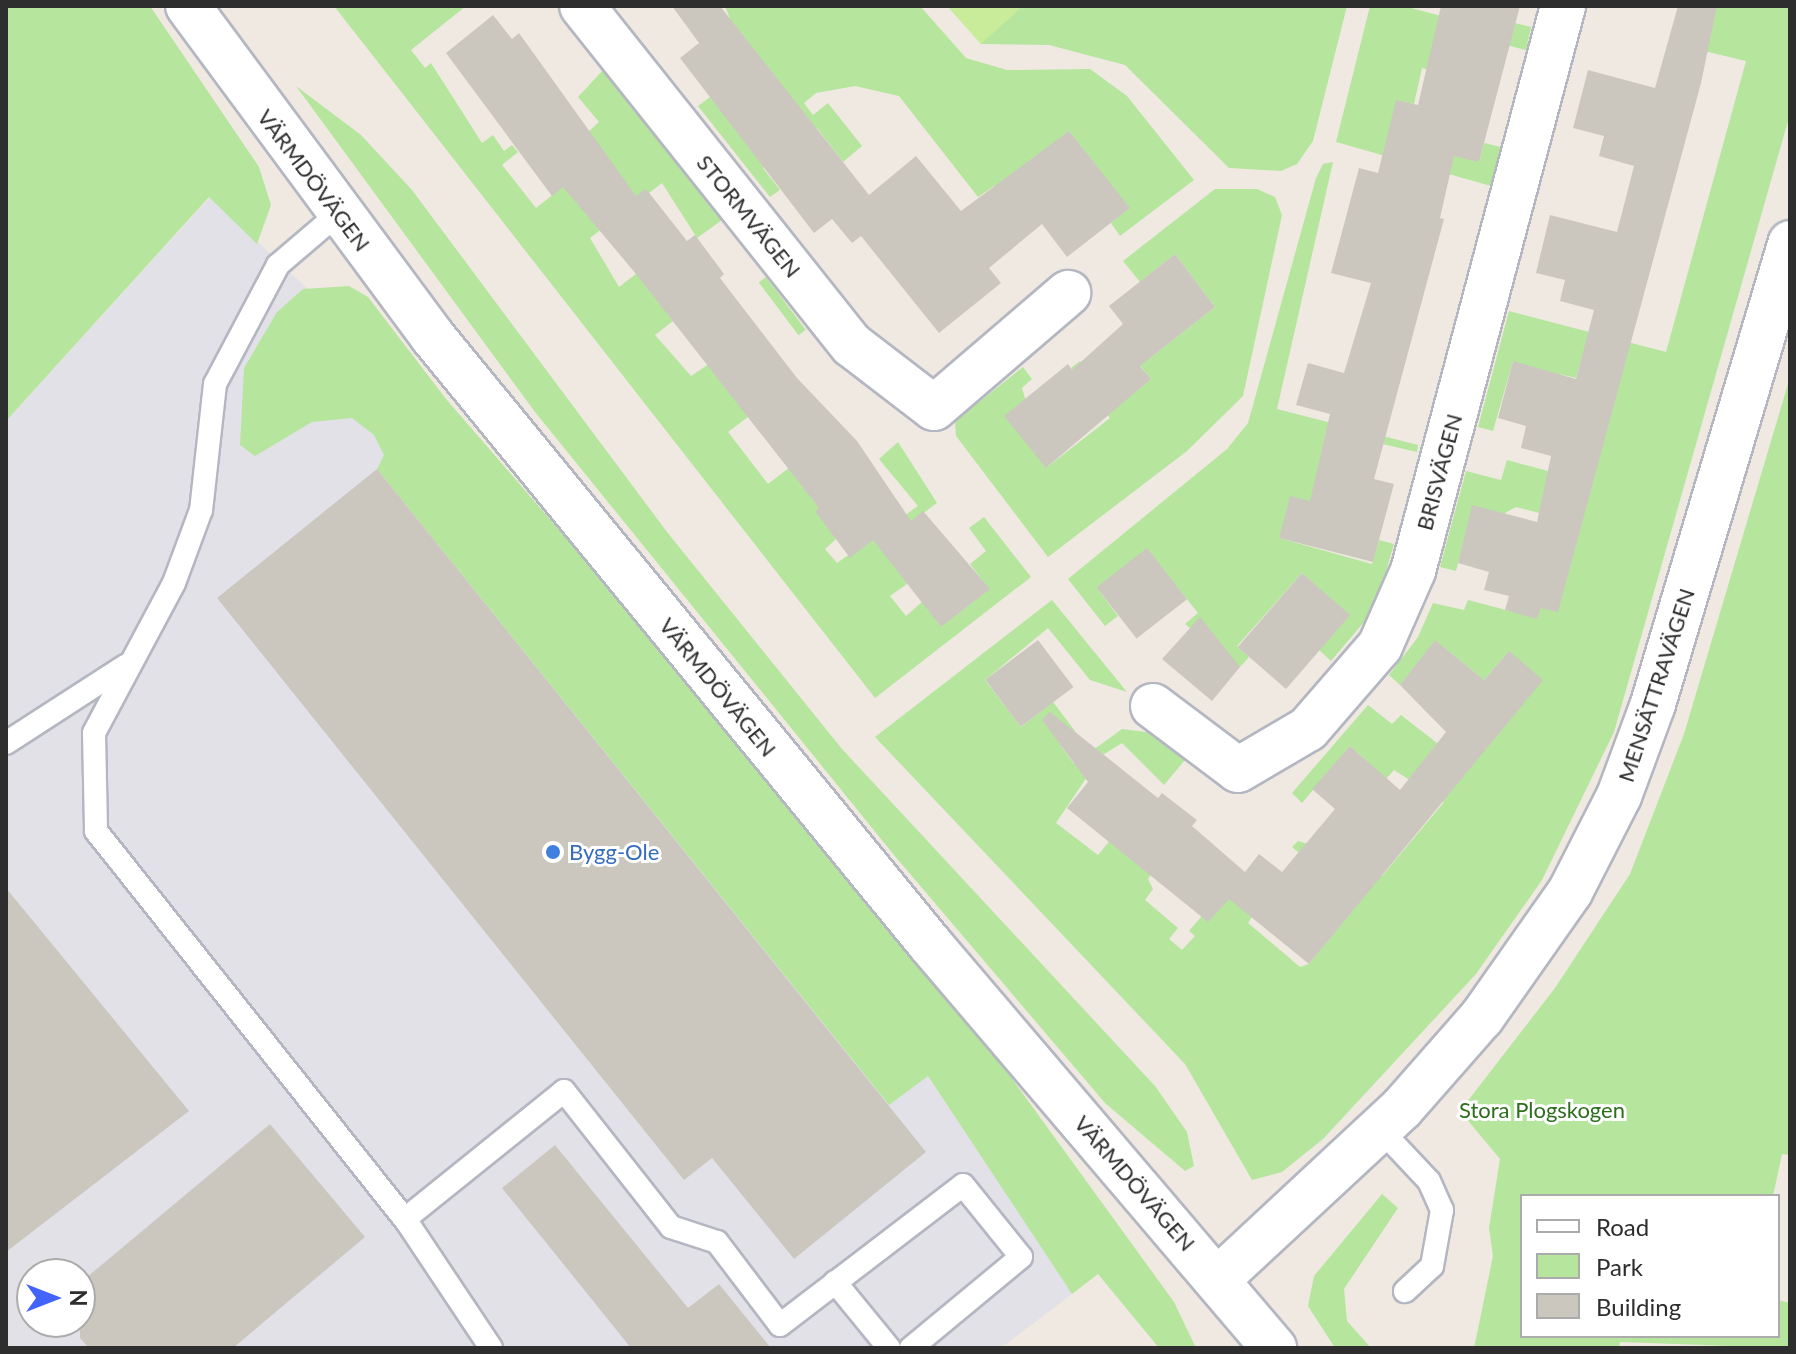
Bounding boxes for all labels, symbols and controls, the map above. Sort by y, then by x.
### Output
street label: VÄRMDÖVÄGEN [252,104,376,256]
street label: STORMVÄGEN [692,149,806,283]
street label: BRISVÄGEN [1411,411,1467,533]
street label: MENSÄTTRAVÄGEN [1612,585,1700,785]
street label: VÄRMDÖVÄGEN [654,612,782,762]
place label: Bygg-Ole [569,839,659,865]
marker: Bygg-Ole [544,843,562,861]
park label: Stora Plogskogen [1459,1097,1625,1123]
street label: VÄRMDÖVÄGEN [1069,1110,1201,1256]
legend [1520,1194,1780,1338]
text: Road [1596,1212,1649,1241]
text: Park [1596,1252,1643,1281]
north arrow [16,1258,96,1338]
text: N [65,1290,92,1306]
text: Building [1596,1292,1681,1321]

